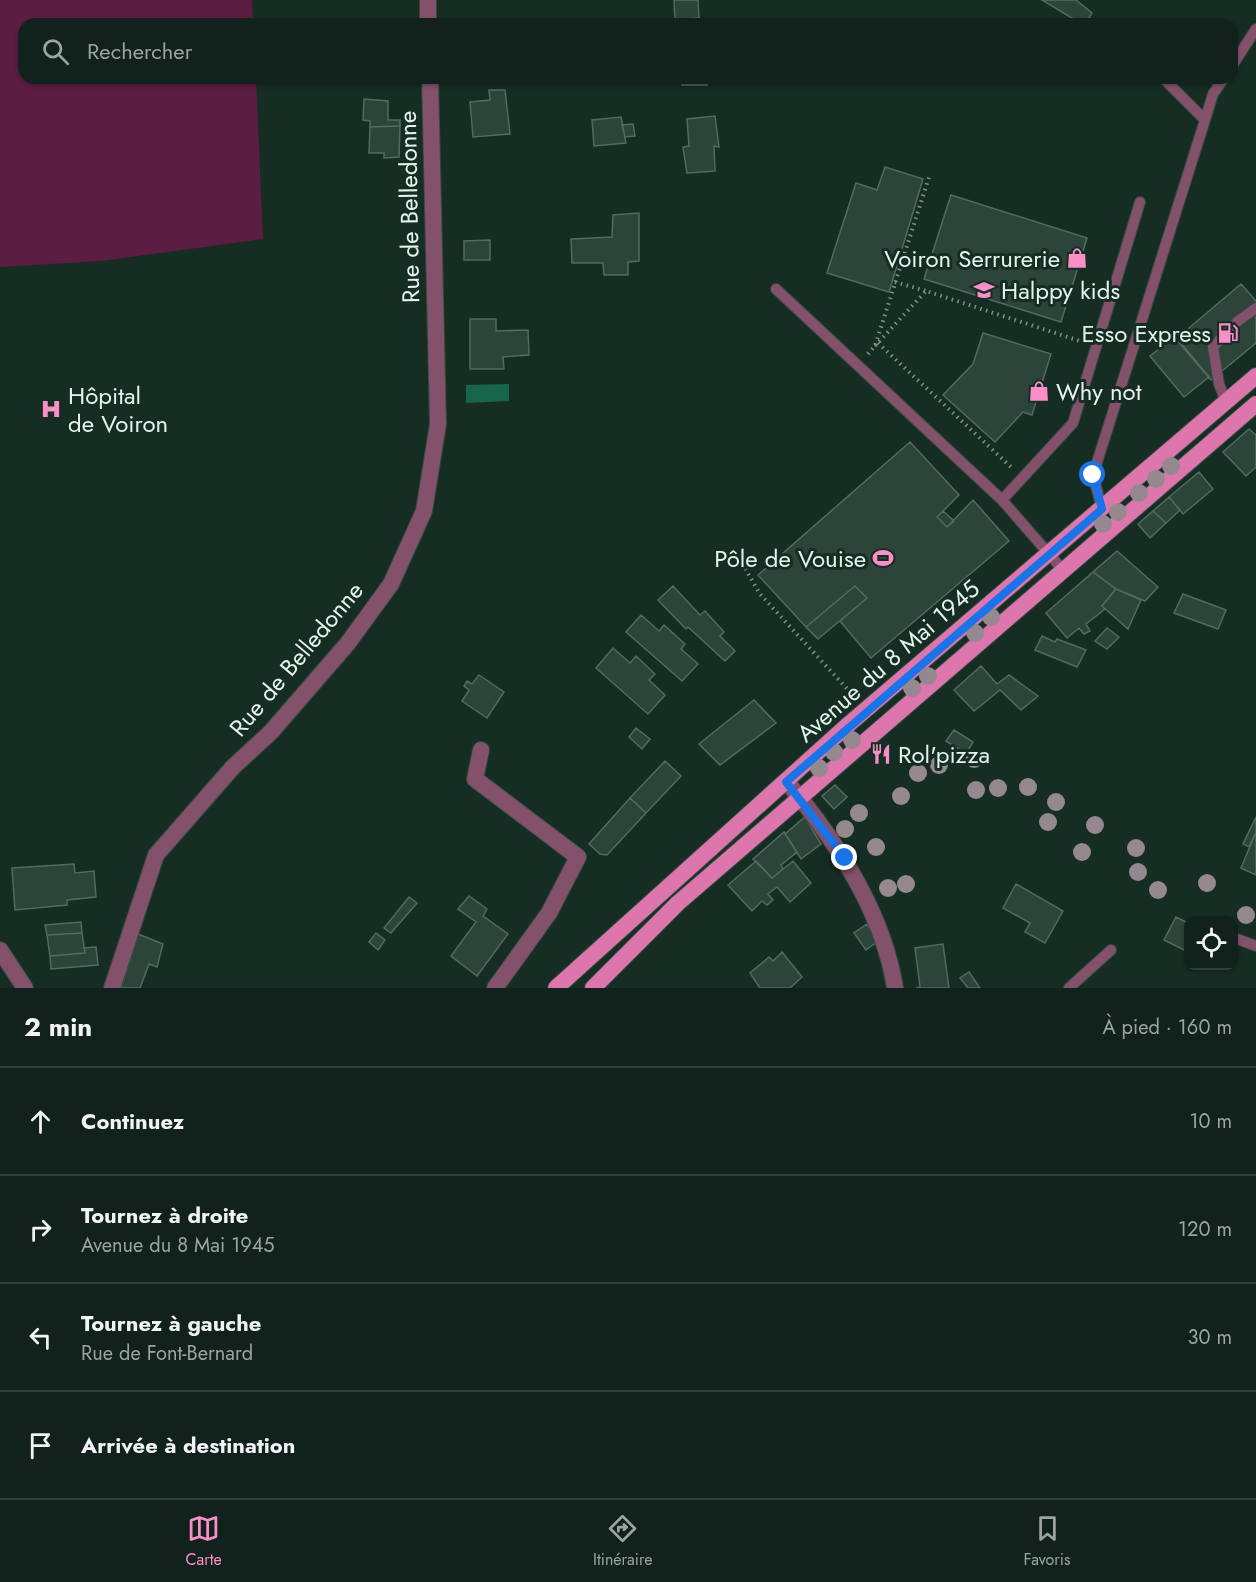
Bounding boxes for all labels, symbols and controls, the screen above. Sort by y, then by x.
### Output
search box [18,18,1238,84]
icon: search [39,35,72,68]
text: Rechercher [87,35,192,67]
street label: Rue de Belledonne [390,111,428,303]
place label: Voiron Serrurerie [884,241,1060,276]
shop icon: Voiron Serrurerie [1065,246,1089,270]
place label: Halppy kids [1001,273,1120,308]
school or university icon: Halppy kids [972,278,996,302]
place label: Esso Express [1082,316,1211,351]
fuel station icon: Esso Express [1216,321,1240,345]
place label: Why not [1056,374,1142,409]
place label: Hôpital de Voiron [68,378,168,441]
shop icon: Why not [1027,379,1051,403]
hospital icon: Hôpital de Voiron [39,397,63,421]
route start [1079,461,1105,487]
place label: Pôle de Vouise [714,541,866,576]
sports icon: Pôle de Vouise [871,546,895,570]
street label: Avenue du 8 Mai 1945 [789,572,987,750]
street label: Rue de Belledonne [221,574,371,744]
place label: Rol'pizza [898,737,990,772]
restaurant icon: Rol'pizza [869,742,893,766]
route end [831,844,857,870]
map controls [1184,916,1238,970]
button: locate [1184,916,1238,970]
text: 2 min [24,1008,92,1046]
text: À pied · 160 m [1102,1013,1232,1042]
icon: ahead [24,1105,57,1138]
text: Continuez [81,1105,184,1137]
text: 10 m [1189,1107,1232,1136]
text: Tournez à droite [81,1199,248,1231]
icon: right [24,1213,57,1246]
text: 120 m [1178,1215,1232,1244]
text: Avenue du 8 Mai 1945 [81,1231,275,1260]
text: Tournez à gauche [81,1307,261,1339]
icon: left [24,1321,57,1354]
text: 30 m [1187,1323,1232,1352]
text: Rue de Font-Bernard [81,1339,253,1368]
icon: arrive [24,1429,57,1462]
text: Arrivée à destination [81,1429,295,1461]
tab: Carte [186,1512,222,1571]
tab: Itinéraire [593,1512,652,1571]
tab: Favoris [1024,1512,1070,1571]

